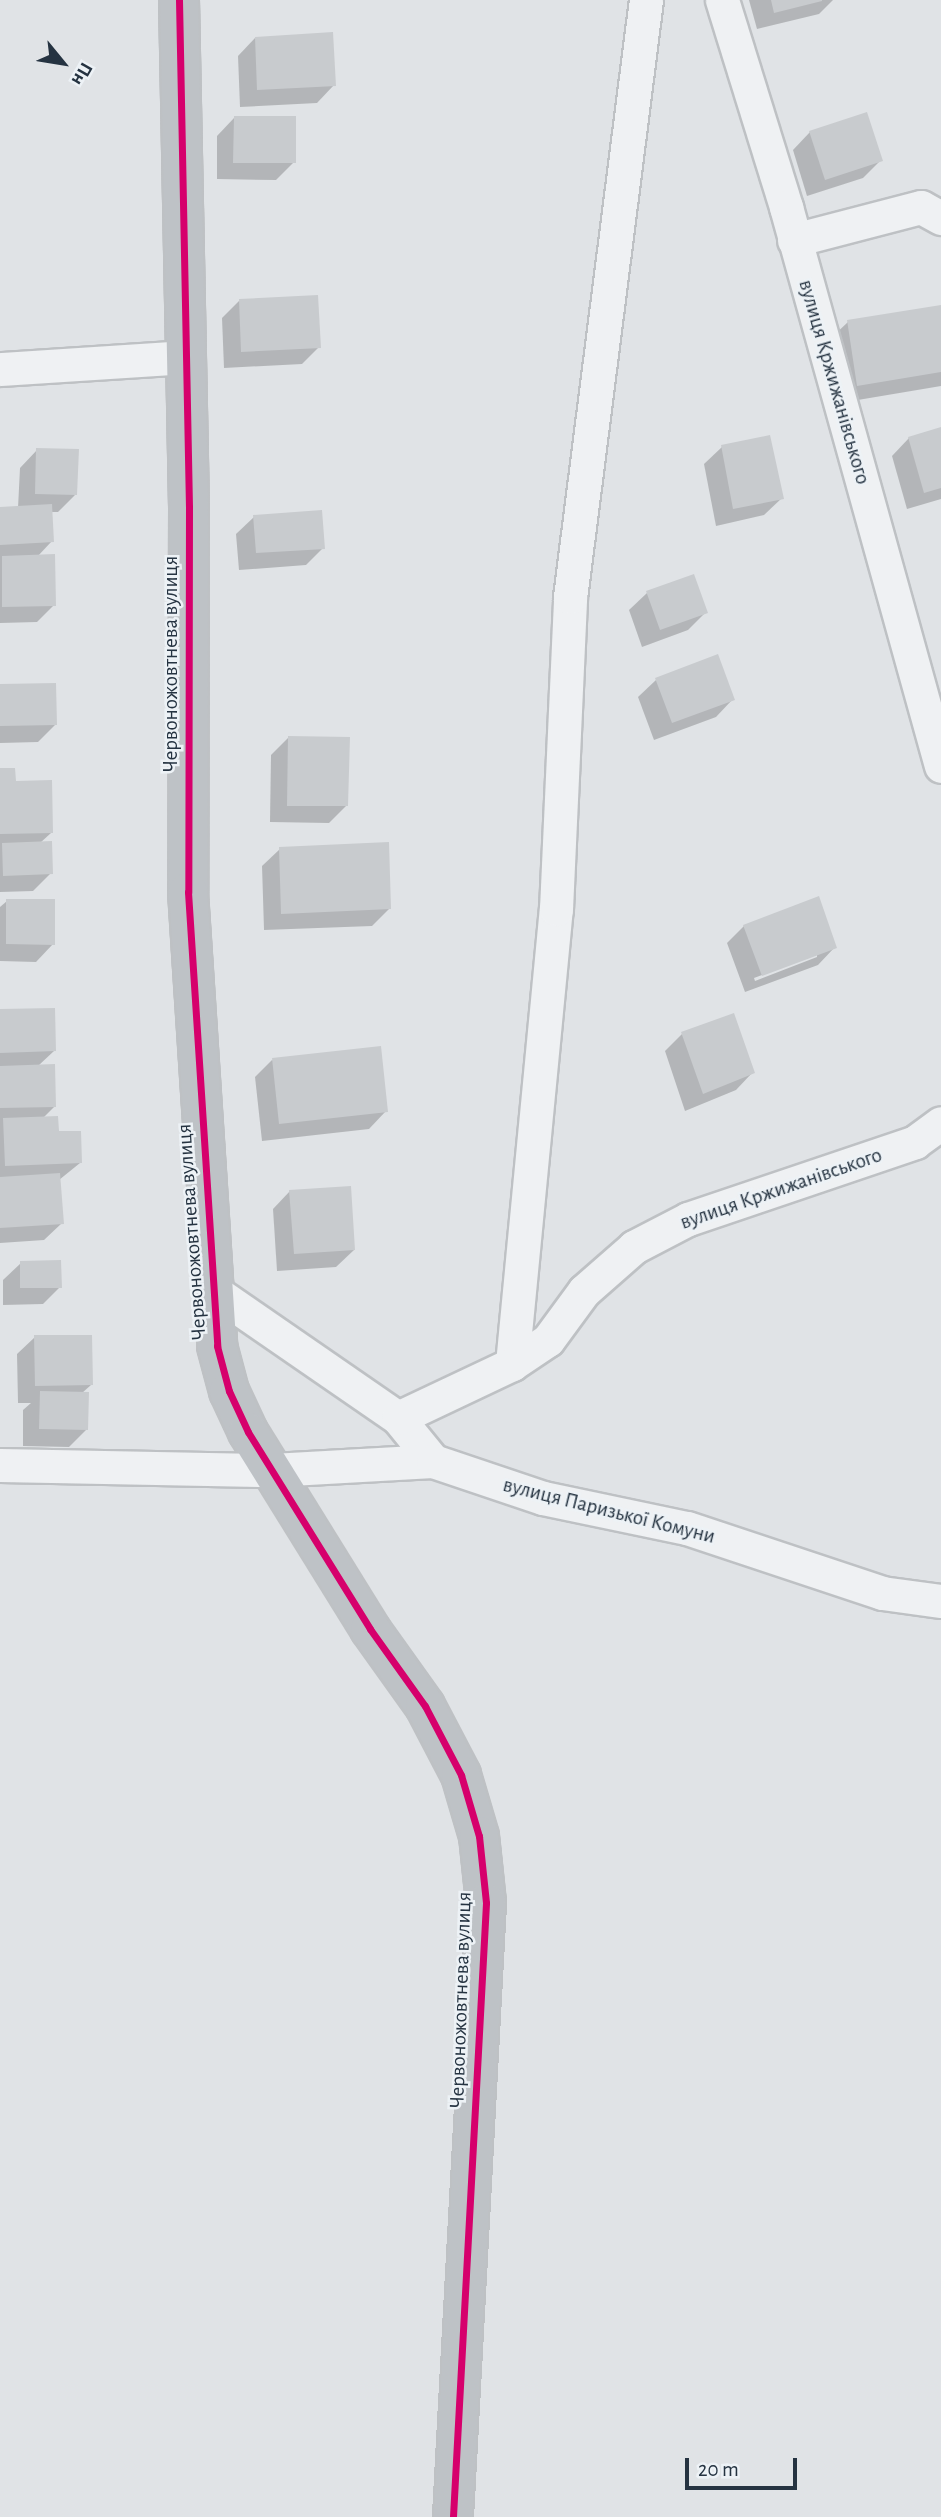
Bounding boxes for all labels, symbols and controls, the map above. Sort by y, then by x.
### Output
north arrow [28,28,98,98]
text: Пн [68,59,96,89]
street label: вулиця Кржижанівського [793,277,875,487]
street label: Червоножовтнева вулиця [158,556,184,772]
street label: Червоножовтнева вулиця [172,1123,212,1341]
street label: вулиця Кржижанівського [677,1143,885,1235]
street label: вулиця Паризької Комуни [500,1472,718,1550]
street label: Червоножовтнева вулиця [445,1891,477,2109]
scale bar [689,2444,801,2488]
text: 20 m [698,2459,739,2480]

